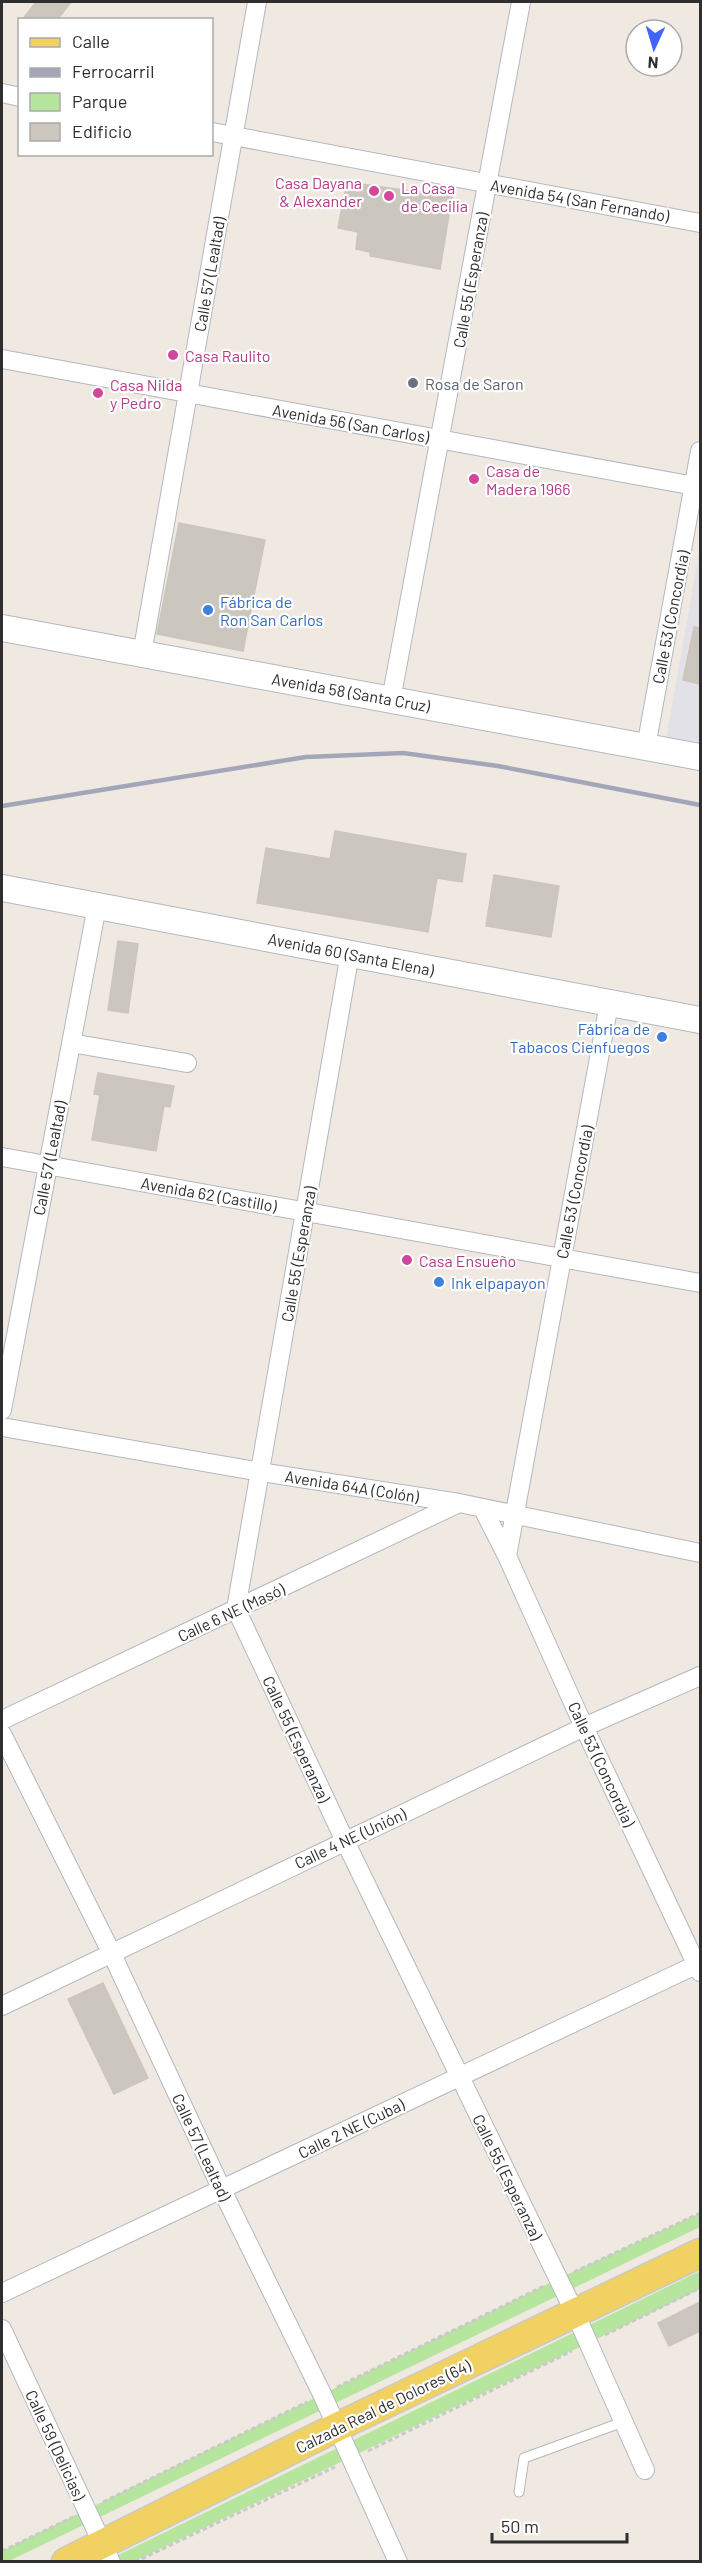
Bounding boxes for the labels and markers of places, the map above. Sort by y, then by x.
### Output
place label: Casa Dayana & Alexander [275,173,362,210]
place label: La Casa de Cecilia [401,178,468,215]
marker: Casa Dayana & Alexander [367,184,381,198]
marker: La Casa de Cecilia [382,189,396,203]
place label: Casa Raulito [185,346,270,365]
marker: Casa Raulito [166,348,180,362]
place label: Rosa de Saron [425,374,524,393]
place label: Casa Nilda y Pedro [110,375,182,412]
marker: Rosa de Saron [406,376,420,390]
marker: Casa Nilda y Pedro [91,386,105,400]
place label: Casa de Madera 1966 [486,461,570,498]
marker: Casa de Madera 1966 [467,472,481,486]
place label: Fábrica de Ron San Carlos [220,592,323,629]
marker: Fábrica de Ron San Carlos [201,603,215,617]
place label: Fábrica de Tabacos Cienfuegos [509,1019,650,1056]
marker: Fábrica de Tabacos Cienfuegos [655,1030,669,1044]
place label: Casa Ensueño [419,1251,516,1270]
marker: Casa Ensueño [400,1253,414,1267]
place label: Ink elpapayon [451,1273,546,1292]
marker: Ink elpapayon [432,1275,446,1289]

